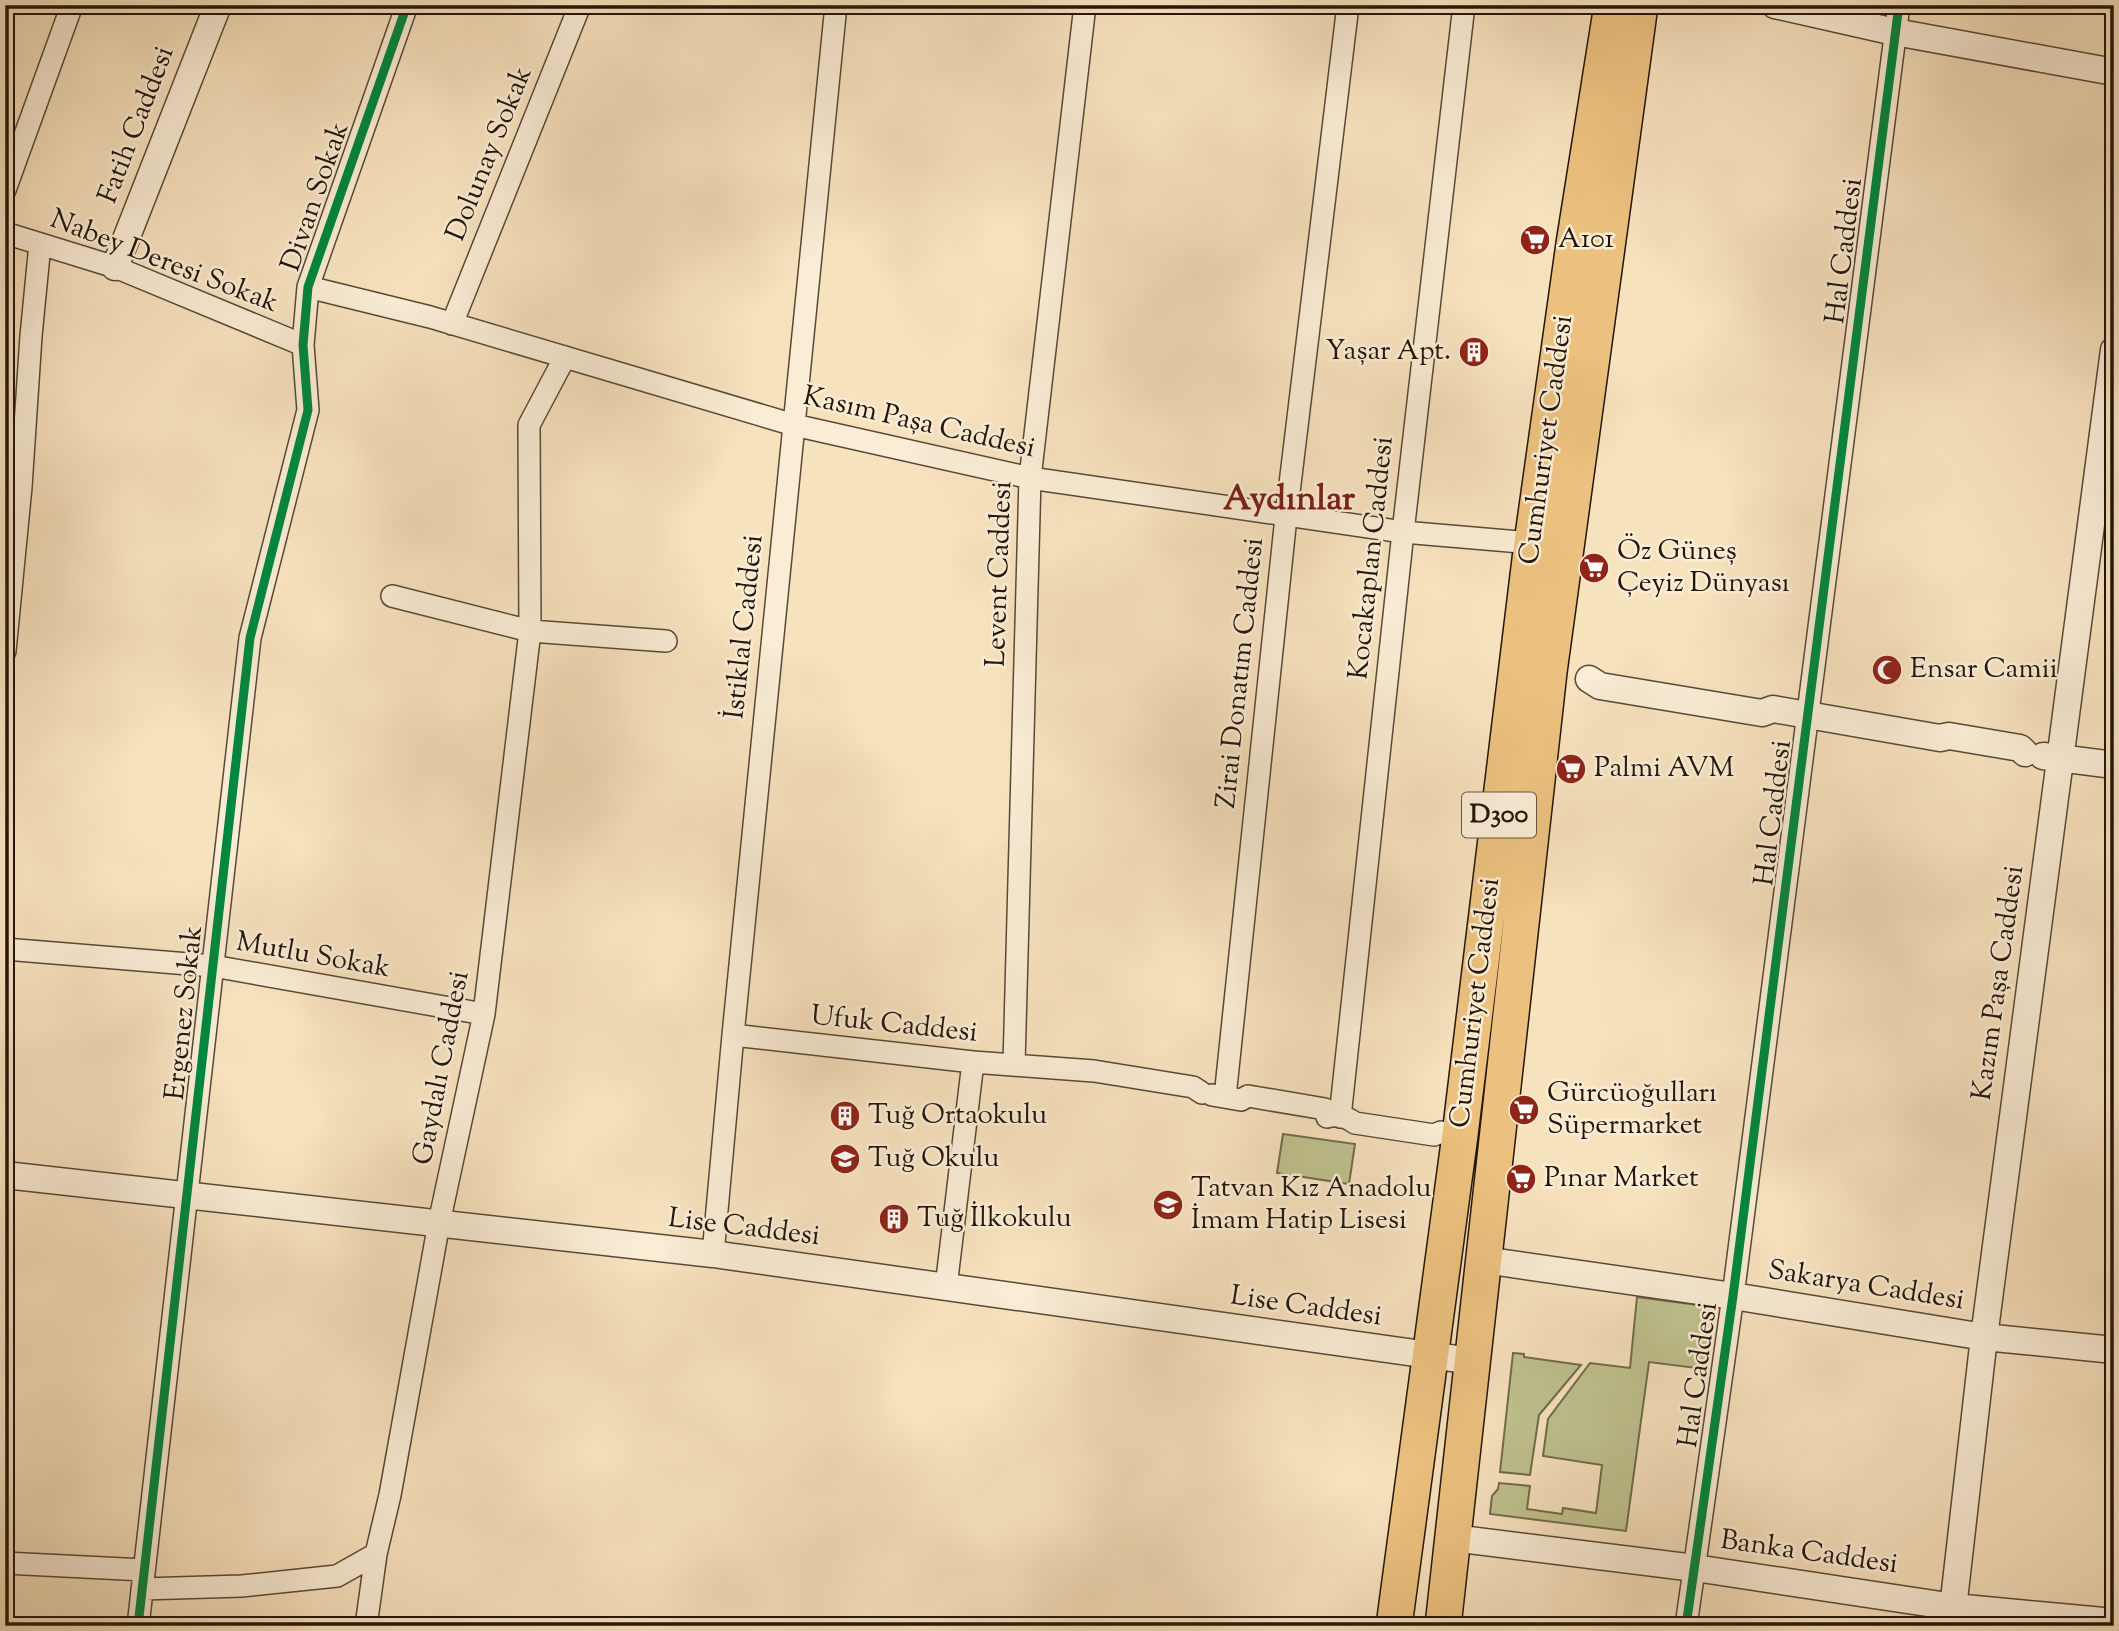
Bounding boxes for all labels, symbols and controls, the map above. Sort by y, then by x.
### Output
street label: Fatih Caddesi [89,41,185,209]
street label: Dolunay Sokak [437,61,543,247]
street label: Divan Sokak [272,117,360,277]
street label: Hal Caddesi [1816,176,1874,326]
street label: Nabey Deresi Sokak [44,200,284,324]
place label: A101 [1558,220,1614,260]
supermarket icon: A101 [1518,223,1552,257]
street label: Cumhuriyet Caddesi [1510,313,1584,567]
place label: Yaşar Apt. [1326,332,1451,372]
building icon: Yaşar Apt. [1457,335,1491,369]
street label: Kasım Paşa Caddesi [799,377,1039,469]
street label: Kocakaplan Caddesi [1339,434,1405,682]
district label: Aydınlar [1223,475,1356,526]
street label: Levent Caddesi [977,480,1023,668]
place label: Öz Güneş Çeyiz Dünyası [1617,532,1790,604]
street label: İstiklal Caddesi [715,533,775,721]
street label: Zirai Donatım Caddesi [1207,536,1275,810]
supermarket icon: Öz Güneş Çeyiz Dünyası [1577,551,1611,585]
place label: Ensar Camii [1910,650,2058,690]
mosque icon: Ensar Camii [1870,653,1904,687]
street label: Hal Caddesi [1745,738,1803,888]
place label: Palmi AVM [1594,749,1735,789]
supermarket icon: Palmi AVM [1554,752,1588,786]
road number: D300 [1462,792,1536,838]
street label: Kazım Paşa Caddesi [1963,863,2035,1103]
street label: Cumhuriyet Caddesi [1441,876,1511,1130]
street label: Mutlu Sokak [233,923,393,989]
street label: Ergenez Sokak [156,924,214,1102]
street label: Gaydalı Caddesi [404,967,480,1169]
street label: Ufuk Caddesi [809,996,979,1054]
place label: Gürcüoğulları Süpermarket [1547,1074,1717,1146]
supermarket icon: Gürcüoğulları Süpermarket [1507,1093,1541,1127]
place label: Tuğ Ortaokulu [868,1096,1047,1136]
building icon: Tuğ Ortaokulu [828,1099,862,1133]
place label: Tuğ Okulu [868,1139,999,1179]
school or university icon: Tuğ Okulu [828,1142,862,1176]
place label: Pınar Market [1544,1159,1699,1199]
supermarket icon: Pınar Market [1504,1162,1538,1196]
place label: Tatvan Kız Anadolu İmam Hatip Lisesi [1191,1169,1431,1241]
school or university icon: Tatvan Kız Anadolu İmam Hatip Lisesi [1151,1188,1185,1222]
street label: Lise Caddesi [666,1199,822,1257]
place label: Tuğ İlkokulu [917,1199,1072,1239]
building icon: Tuğ İlkokulu [877,1202,911,1236]
street label: Sakarya Caddesi [1765,1251,1967,1321]
street label: Lise Caddesi [1228,1277,1384,1337]
street label: Hal Caddesi [1669,1300,1729,1450]
street label: Banka Caddesi [1718,1521,1900,1585]

